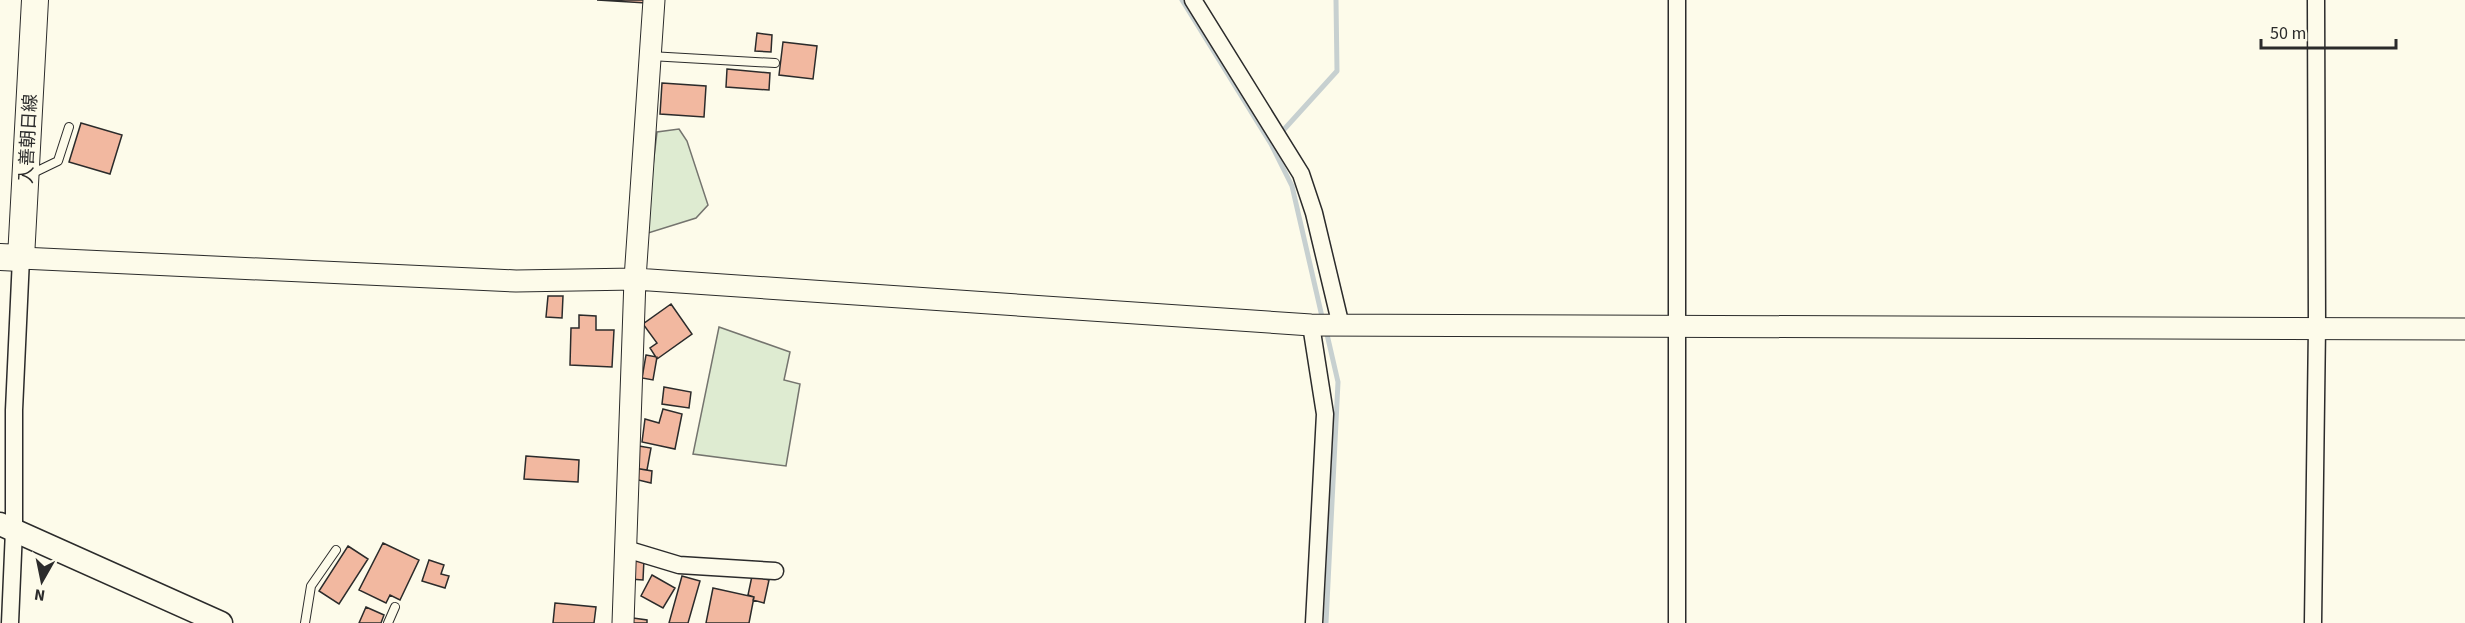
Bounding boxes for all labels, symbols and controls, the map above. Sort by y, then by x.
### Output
scale bar [2261,12,2396,50]
text: 50 m [2270,21,2306,46]
street label: 入善朝日線 [14,93,43,185]
north arrow [12,551,72,611]
text: N [33,583,47,607]

